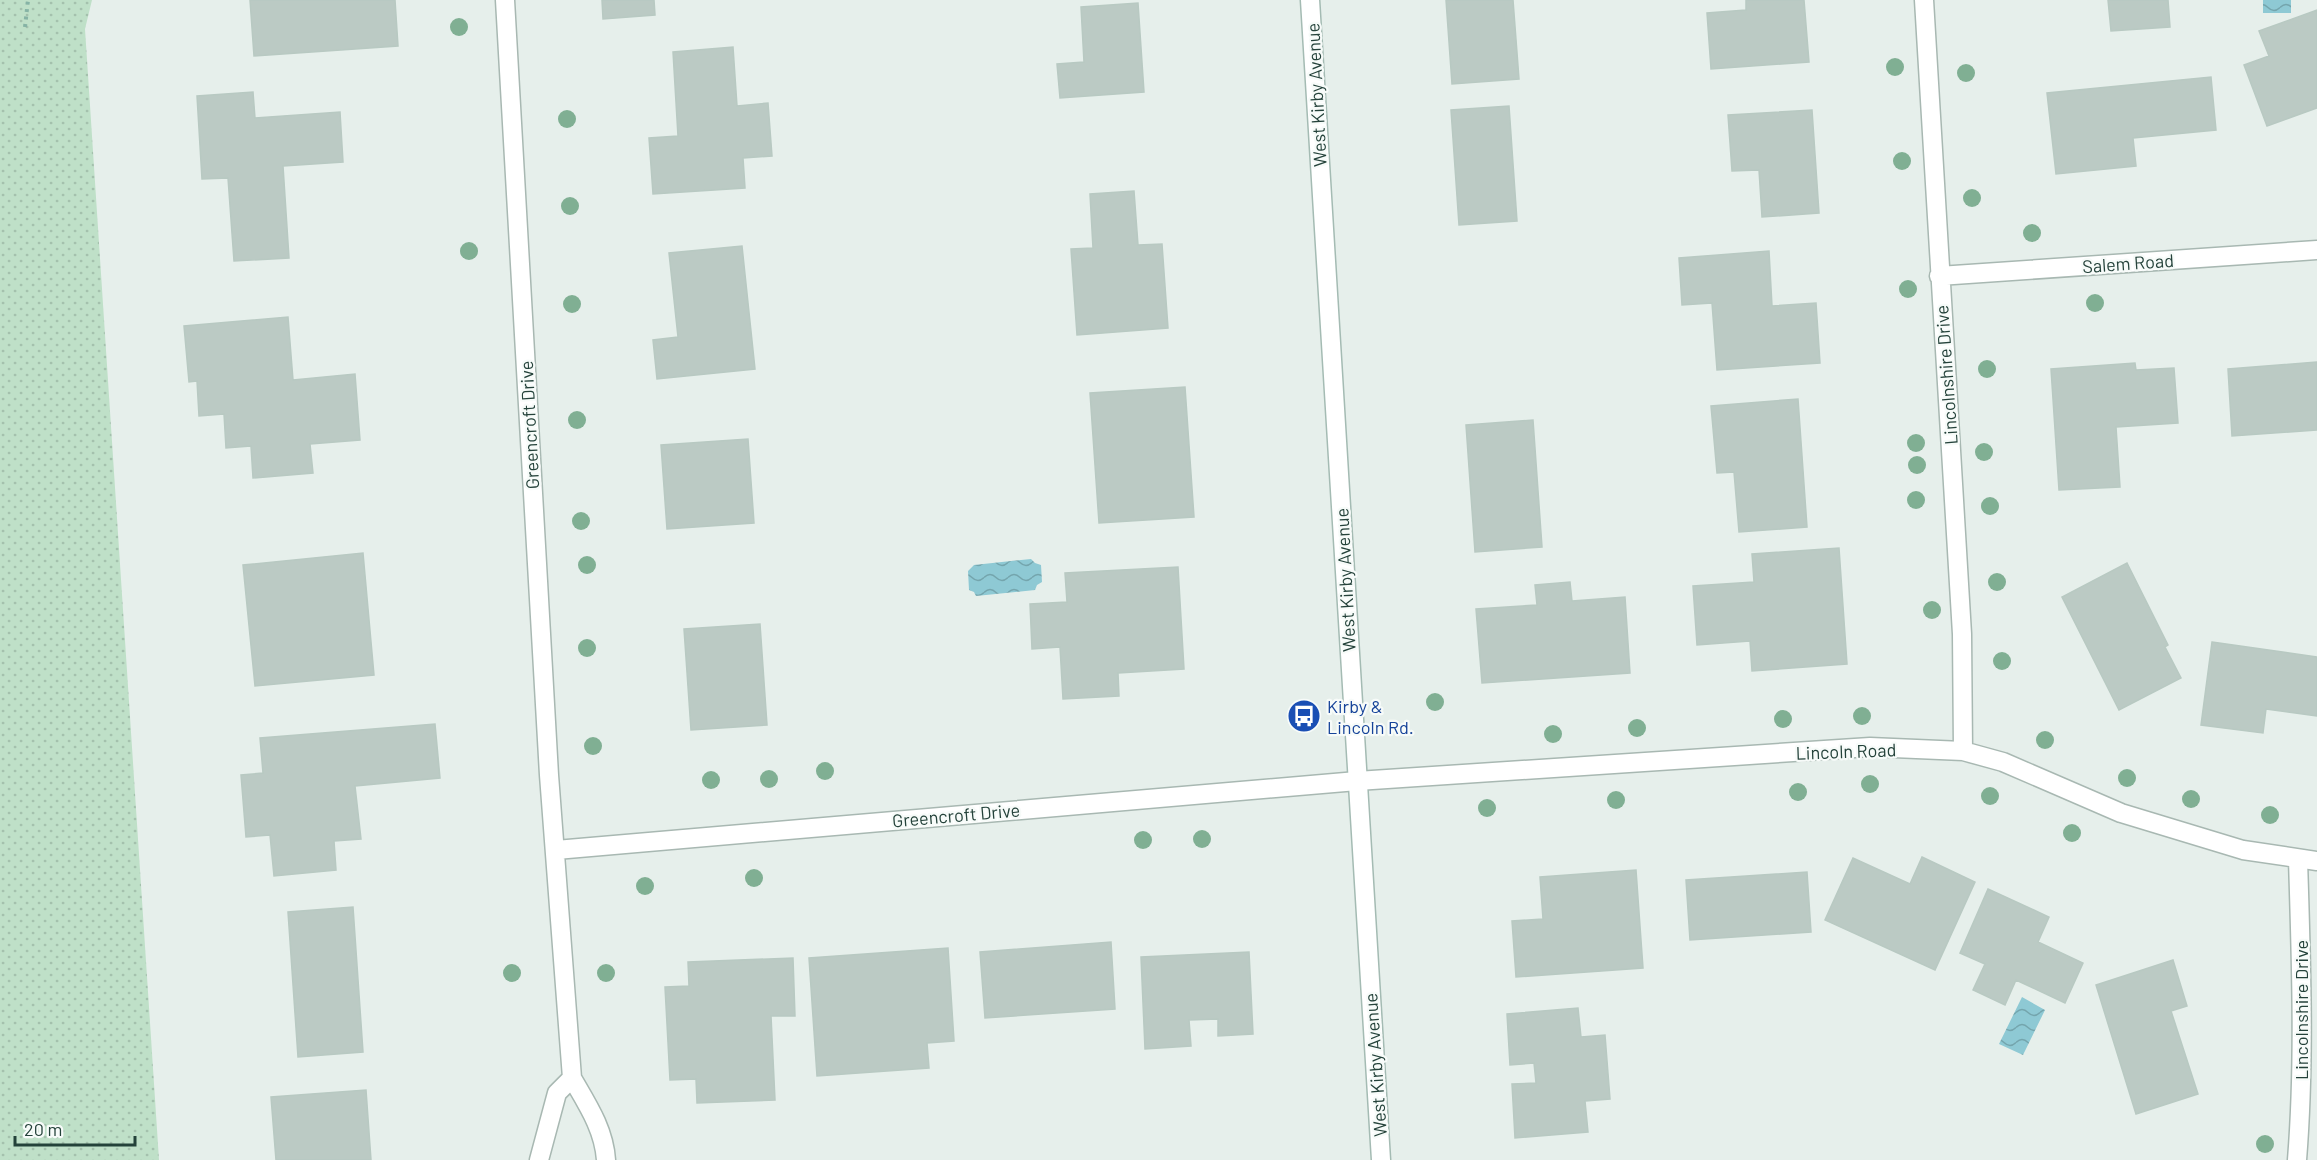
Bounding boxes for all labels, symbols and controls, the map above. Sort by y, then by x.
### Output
street label: West Kirby Avenue [1301,22,1331,168]
street label: Salem Road [2081,249,2175,277]
street label: Lincolnshire Drive [1930,304,1962,446]
street label: Greencroft Drive [515,360,543,490]
street label: West Kirby Avenue [1330,507,1360,653]
place label: Kirby & Lincoln Rd. [1327,695,1414,738]
bus stop icon: Kirby & Lincoln Rd. [1286,698,1322,734]
street label: Lincoln Road [1795,738,1897,764]
street label: Greencroft Drive [891,798,1021,832]
street label: Lincolnshire Drive [2290,940,2312,1080]
street label: West Kirby Avenue [1359,992,1391,1138]
scale bar [15,1109,135,1147]
text: 20 m [24,1118,62,1140]

